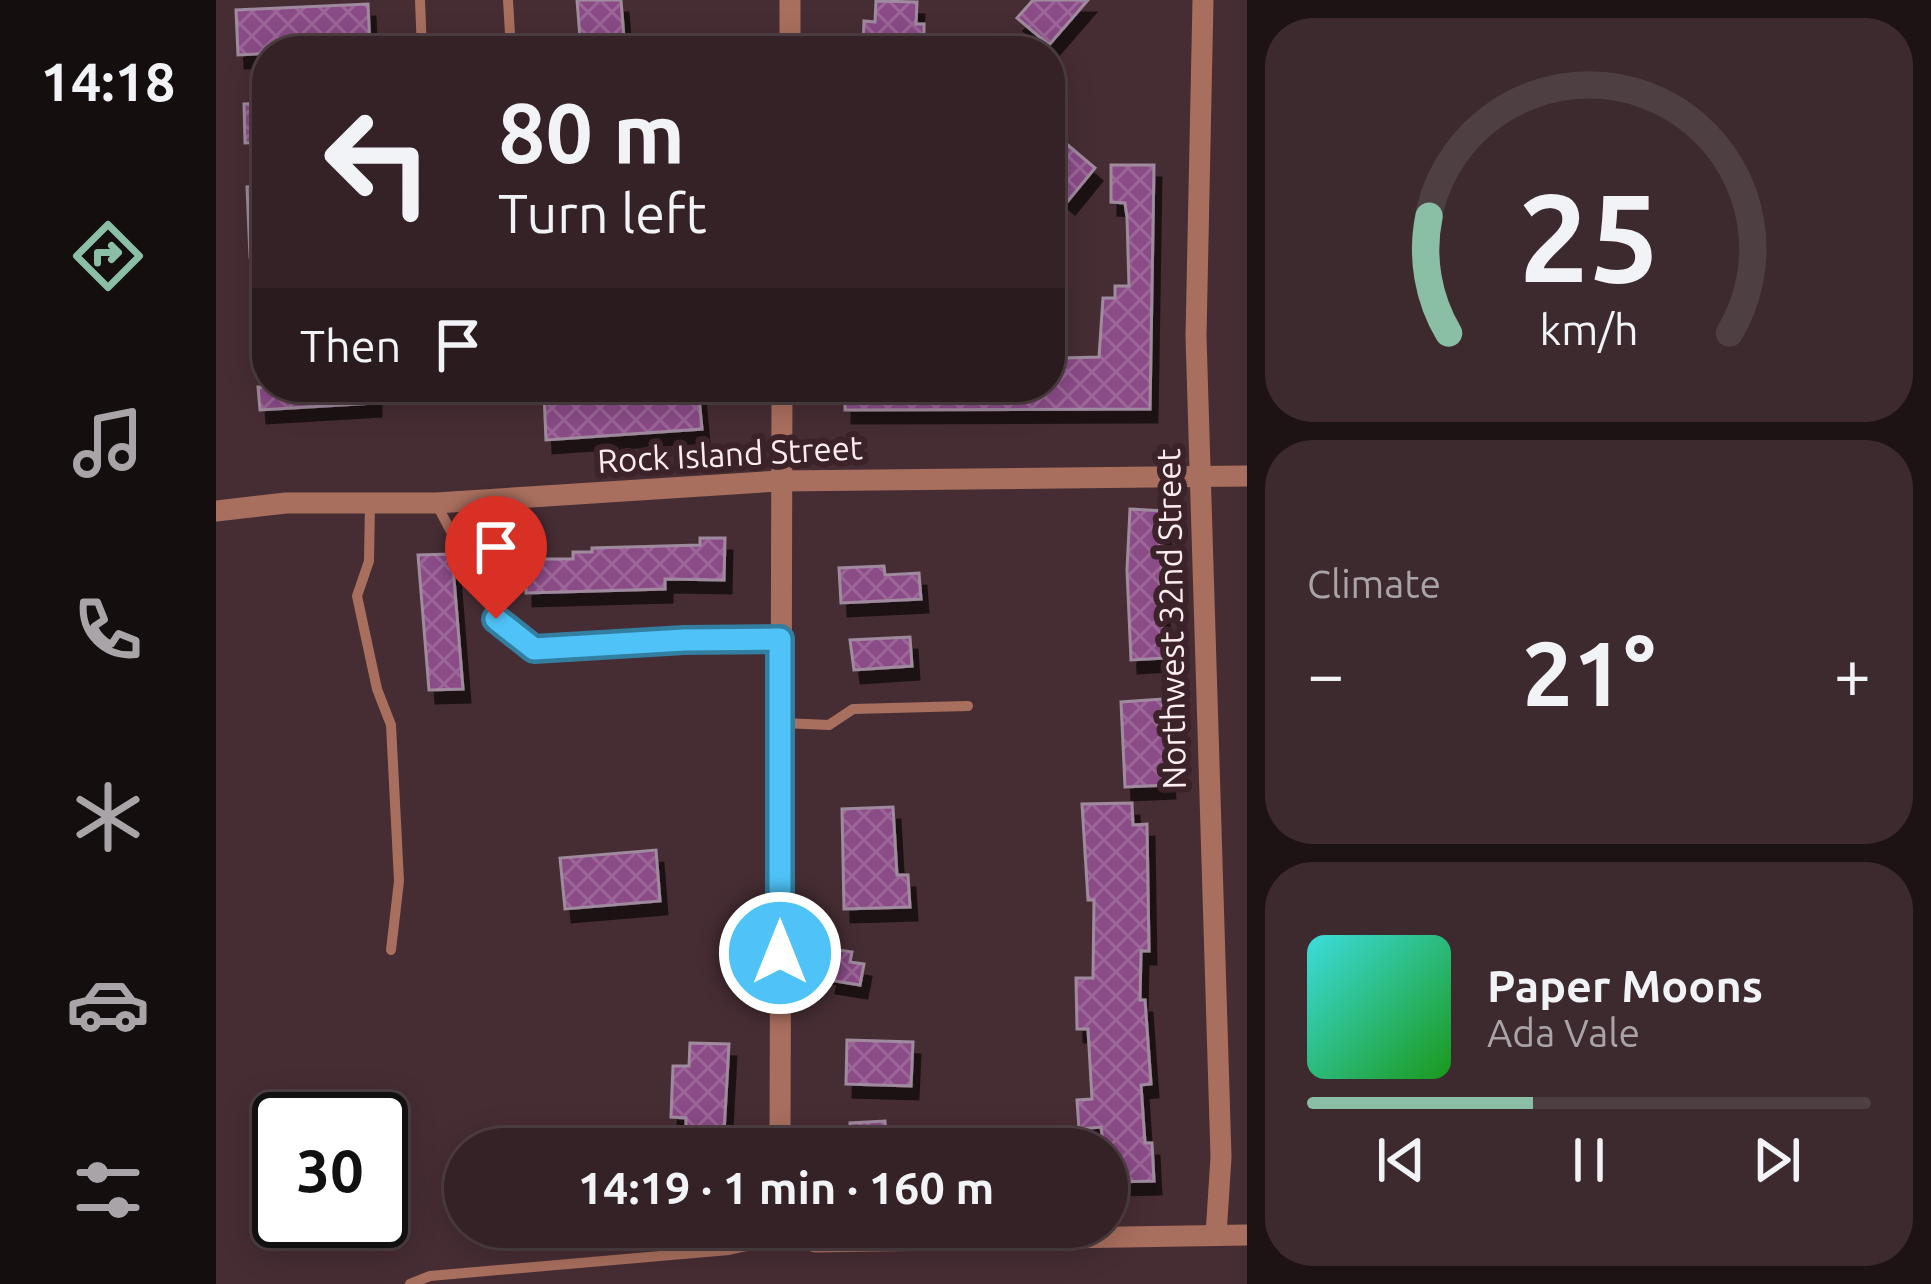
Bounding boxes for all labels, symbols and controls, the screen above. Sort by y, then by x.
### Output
text: 14:18 [40,51,176,111]
icon: left [300,84,456,240]
text: 80 m [498,85,685,179]
text: 25 [1519,166,1659,306]
text: Turn left [498,183,707,243]
icon: directions [66,214,150,298]
text: km/h [1539,305,1639,353]
icon: arrive [425,312,491,378]
text: Then [300,320,401,371]
icon: music [66,401,150,485]
street label: Rock Island Street [596,428,864,479]
street label: Northwest 32nd Street [1149,448,1192,790]
pin [445,496,547,619]
icon: arrive [463,514,529,580]
text: Climate [1307,562,1441,605]
icon: phone [66,588,150,672]
text: 21° [1522,622,1656,723]
text: − [1307,636,1344,710]
text: + [1834,636,1871,710]
icon: climate [66,775,150,859]
position arrow [717,890,843,1016]
text: Paper Moons [1487,960,1763,1011]
icon: car [66,962,150,1046]
text: Ada Vale [1487,1011,1640,1054]
speed limit sign: 30 [252,1092,408,1248]
icon: previous [1368,1127,1434,1193]
icon: pause [1556,1127,1622,1193]
icon: next [1744,1127,1810,1193]
icon: filters [66,1148,150,1232]
text: 14:19 · 1 min · 160 m [578,1162,994,1213]

